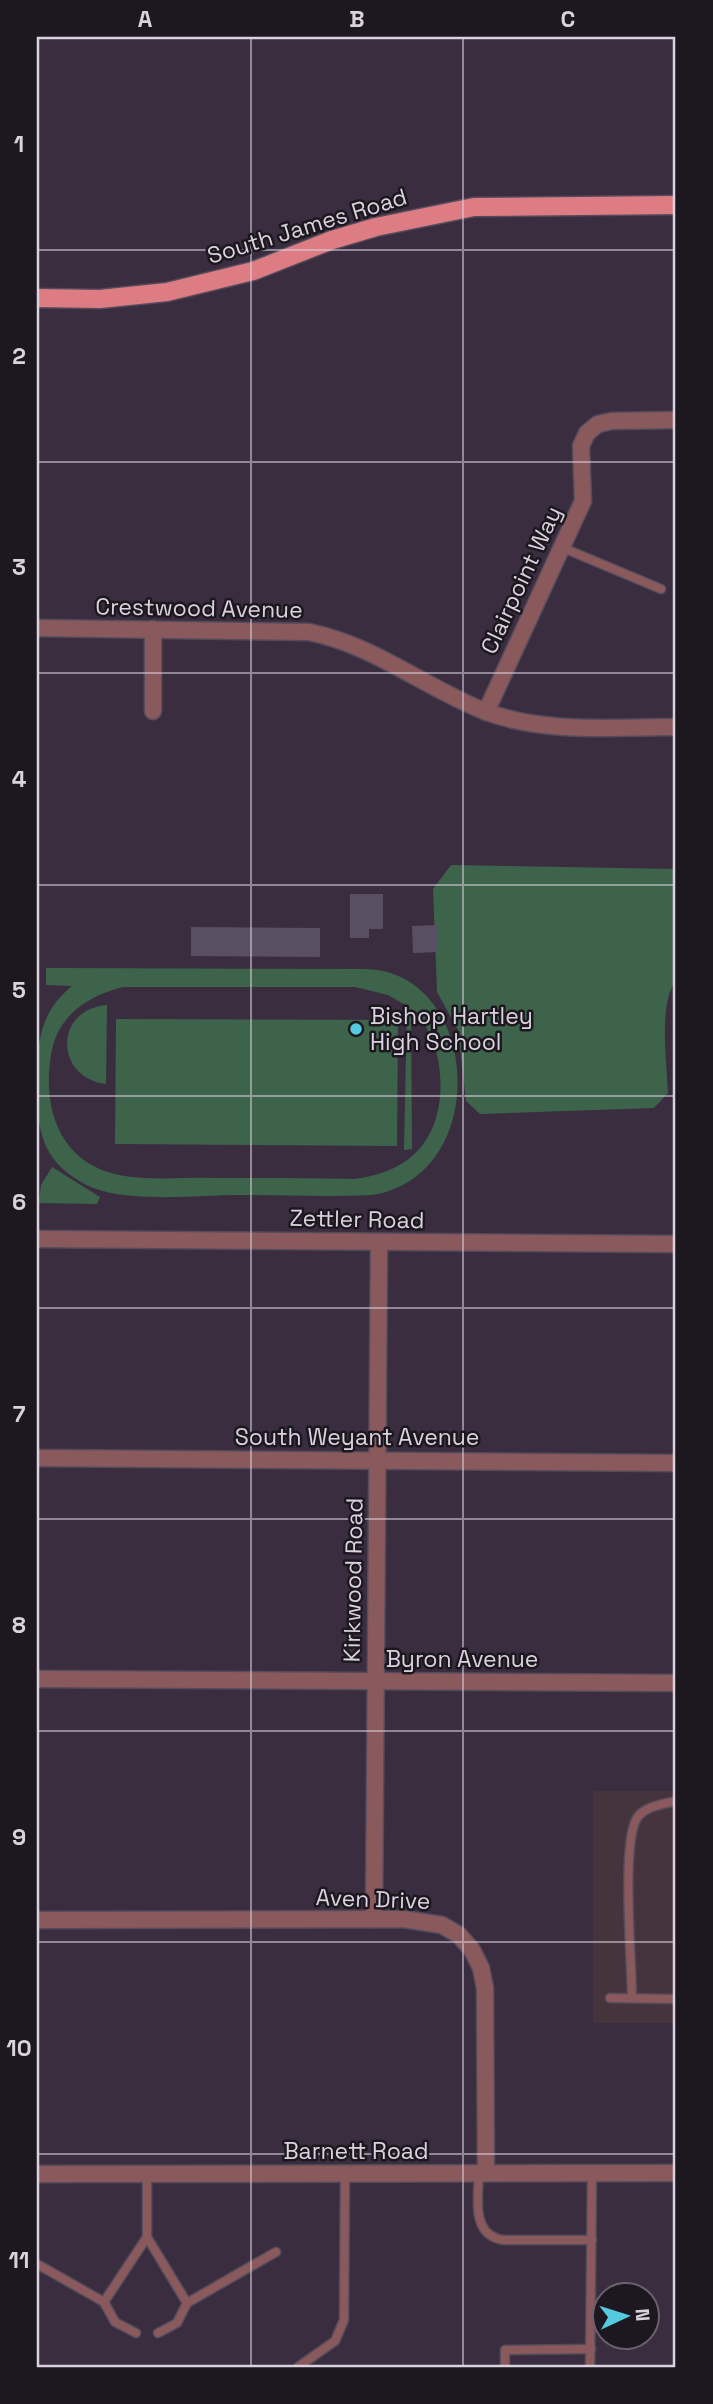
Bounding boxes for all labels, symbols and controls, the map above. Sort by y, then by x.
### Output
text: A [138,4,153,34]
text: B [349,4,365,34]
text: C [561,4,575,34]
text: 1 [14,129,24,159]
street label: South James Road [204,181,410,271]
text: 2 [12,341,26,371]
street label: Clairpoint Way [474,501,568,659]
text: 3 [12,552,26,582]
street label: Crestwood Avenue [95,591,303,625]
text: 4 [12,764,27,794]
text: 5 [12,975,26,1005]
place label: Bishop Hartley High School [370,1001,533,1057]
marker: Bishop Hartley High School [348,1021,364,1037]
text: 6 [12,1187,26,1217]
street label: Zettler Road [289,1203,425,1235]
text: 7 [13,1399,26,1429]
street label: South Weyant Avenue [235,1422,479,1452]
street label: Kirkwood Road [337,1497,369,1663]
text: 8 [12,1610,26,1640]
street label: Byron Avenue [386,1644,538,1674]
text: 9 [12,1822,26,1852]
street label: Aven Drive [315,1882,431,1916]
text: 10 [6,2033,32,2063]
street label: Barnett Road [283,2136,429,2166]
text: 11 [9,2245,29,2275]
north arrow [590,2282,660,2352]
text: N [630,2308,655,2322]

